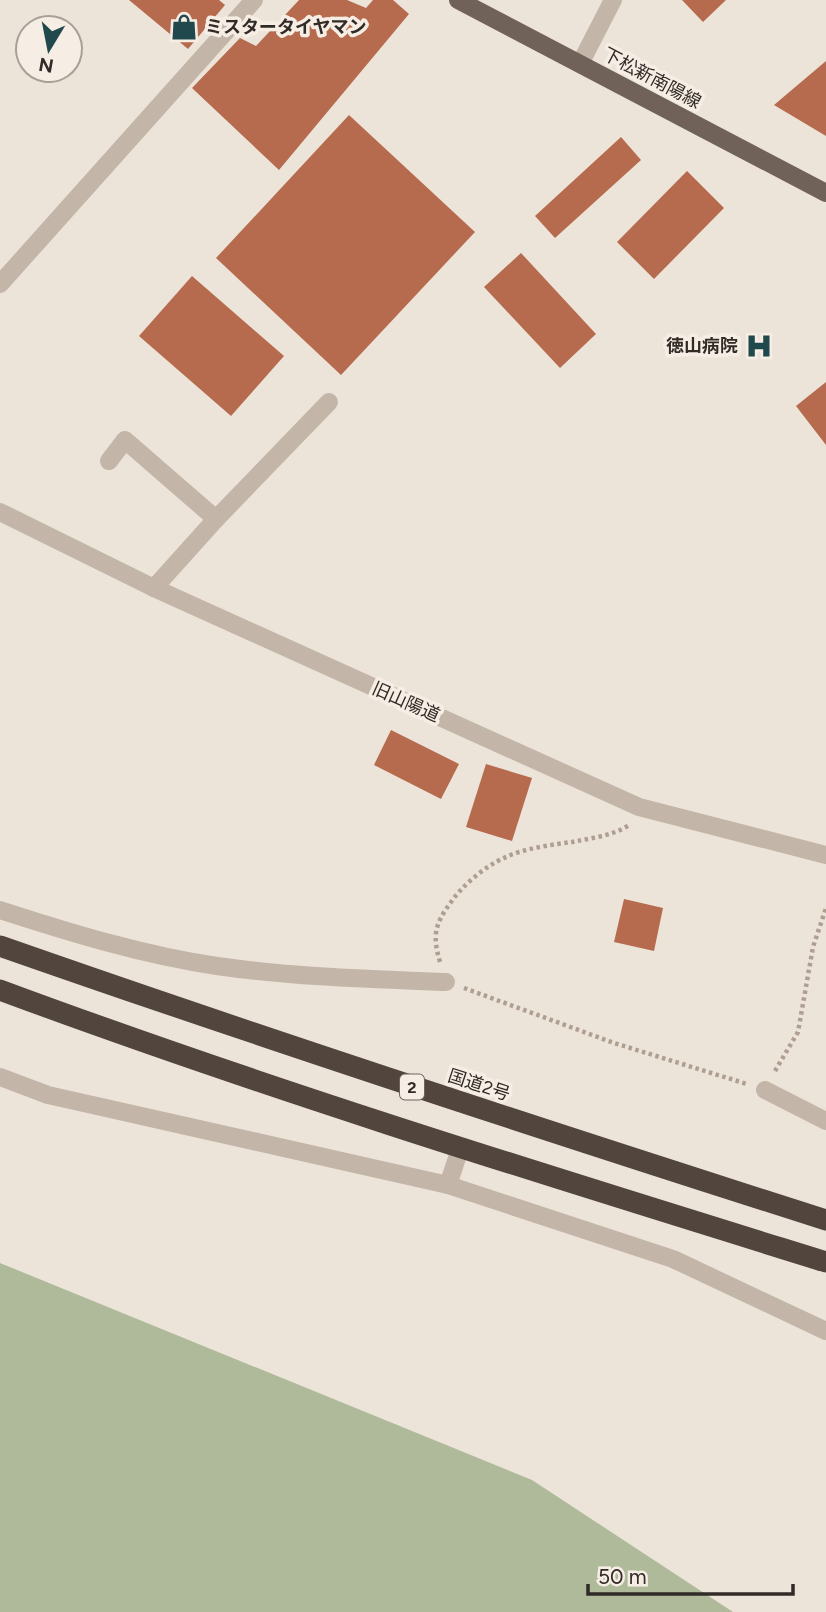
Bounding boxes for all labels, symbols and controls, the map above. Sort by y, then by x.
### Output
shop icon: ミスタータイヤマン [169,12,199,42]
north arrow [14,14,84,84]
place label: ミスタータイヤマン [205,16,366,38]
street label: 下松新南陽線 [599,43,705,113]
text: N [37,53,55,78]
hospital icon: 徳山病院 [744,331,774,361]
place label: 徳山病院 [666,335,738,357]
street label: 旧山陽道 [369,677,443,727]
street label: 国道2号 [445,1065,513,1105]
road number: 2 [400,1074,424,1100]
scale bar [588,1552,793,1596]
text: 50 m [598,1564,647,1589]

